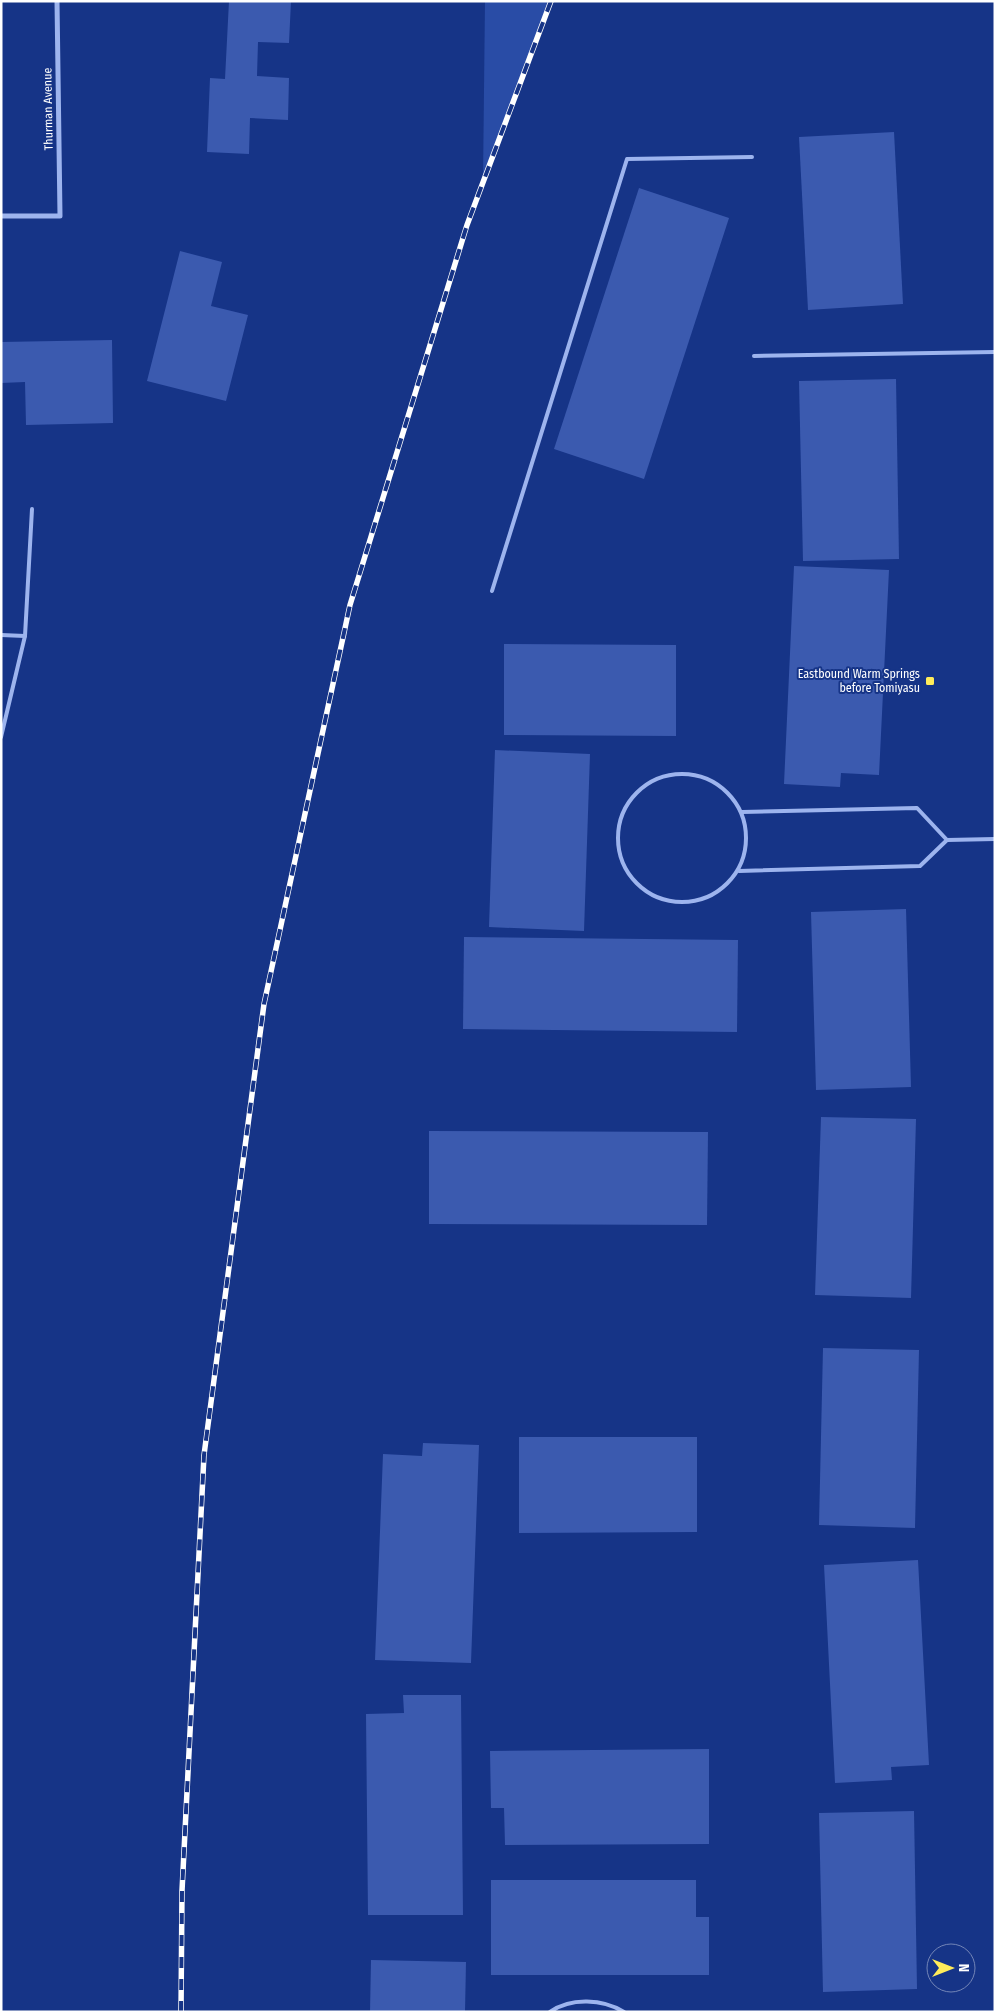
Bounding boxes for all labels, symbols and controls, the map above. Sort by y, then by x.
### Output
street label: Thurman Avenue [40,67,56,150]
place label: Eastbound Warm Springs before Tomiyasu [798,667,920,695]
marker: Eastbound Warm Springs before Tomiyasu [924,675,936,687]
north arrow [926,1943,976,1993]
text: N [955,1964,972,1972]

